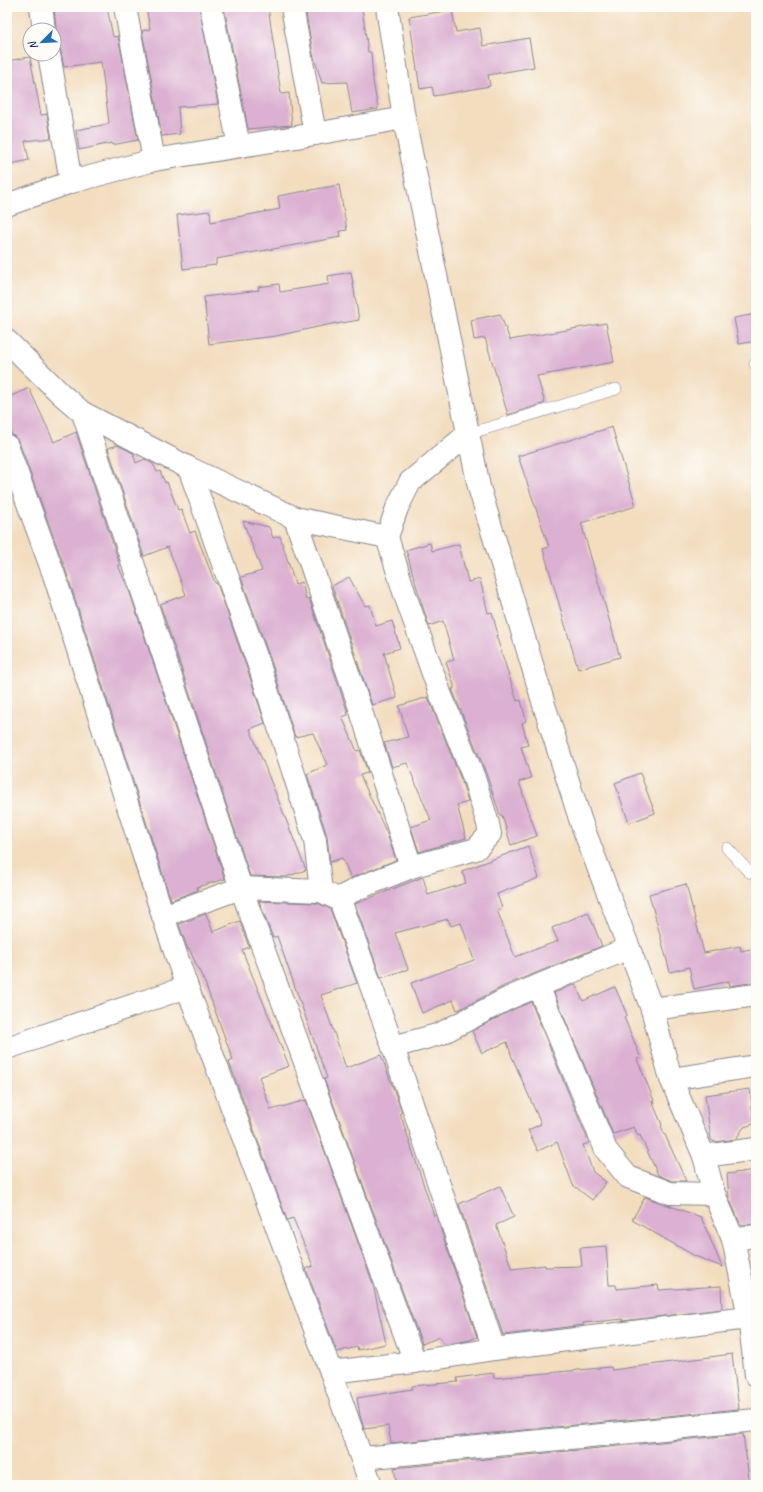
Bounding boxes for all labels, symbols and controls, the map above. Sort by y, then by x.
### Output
north arrow [22,22,62,62]
text: N [24,38,41,52]

